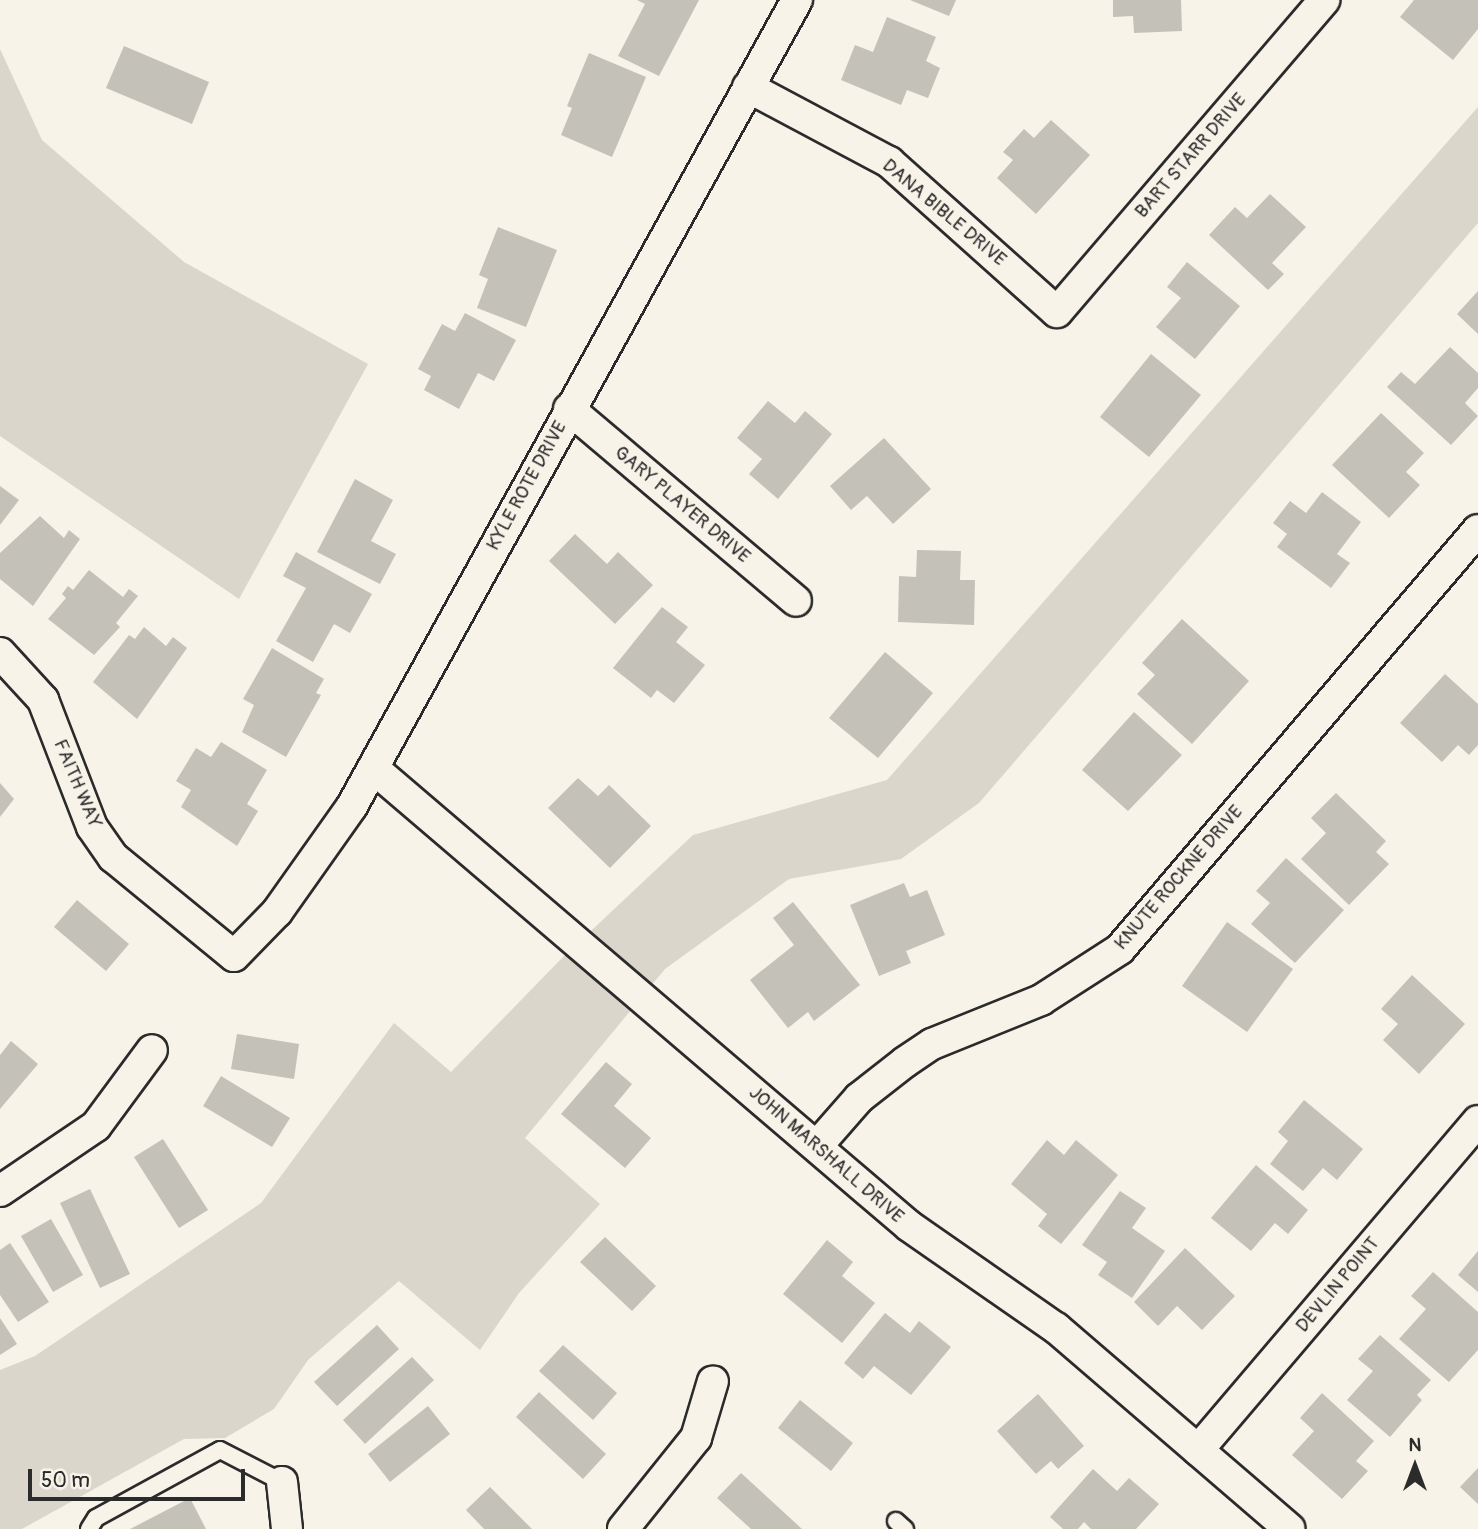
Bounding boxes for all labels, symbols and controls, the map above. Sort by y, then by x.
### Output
street label: BART STARR DRIVE [1131,89,1251,223]
street label: DANA BIBLE DRIVE [877,155,1011,271]
street label: KYLE ROTE DRIVE [482,417,572,555]
street label: GARY PLAYER DRIVE [609,442,755,568]
street label: FAITH WAY [48,736,106,832]
street label: KNUTE ROCKNE DRIVE [1110,801,1248,955]
street label: JOHN MARSHALL DRIVE [744,1082,908,1228]
street label: DEVLIN POINT [1291,1233,1385,1337]
north arrow [1380,1431,1450,1501]
text: N [1409,1433,1421,1457]
scale bar [32,1456,248,1500]
text: 50 m [41,1467,90,1494]

